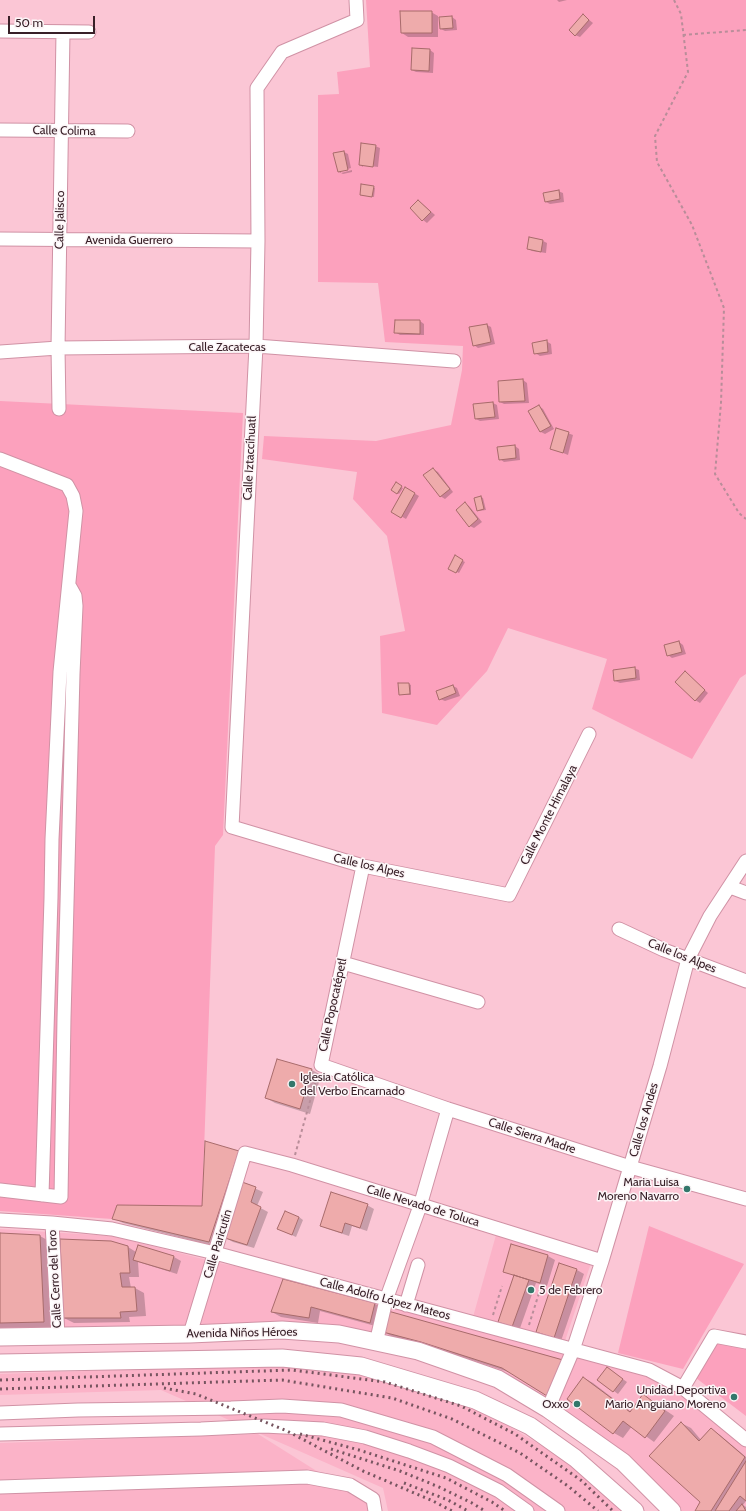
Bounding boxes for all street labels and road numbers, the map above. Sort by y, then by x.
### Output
street label: Calle Colima [32,123,96,139]
street label: Calle Jalisco [52,191,68,249]
street label: Avenida Guerrero [85,233,173,247]
street label: Calle Zacatecas [188,340,266,354]
street label: Calle Iztaccíhuatl [241,415,259,501]
street label: Calle Monte Himalaya [517,762,581,868]
street label: Calle los Alpes [332,851,406,881]
street label: Calle los Alpes [646,936,718,976]
street label: Calle Popocatépetl [316,957,350,1053]
street label: Calle los Andes [627,1081,661,1159]
street label: Calle Sierra Madre [486,1115,578,1157]
street label: Calle Nevado de Toluca [365,1182,481,1230]
street label: Calle Paricutín [201,1208,235,1280]
street label: Calle Cerro del Toro [45,1230,65,1328]
street label: Calle Adolfo López Mateos [318,1275,452,1323]
street label: Avenida Niños Héroes [186,1325,298,1341]

